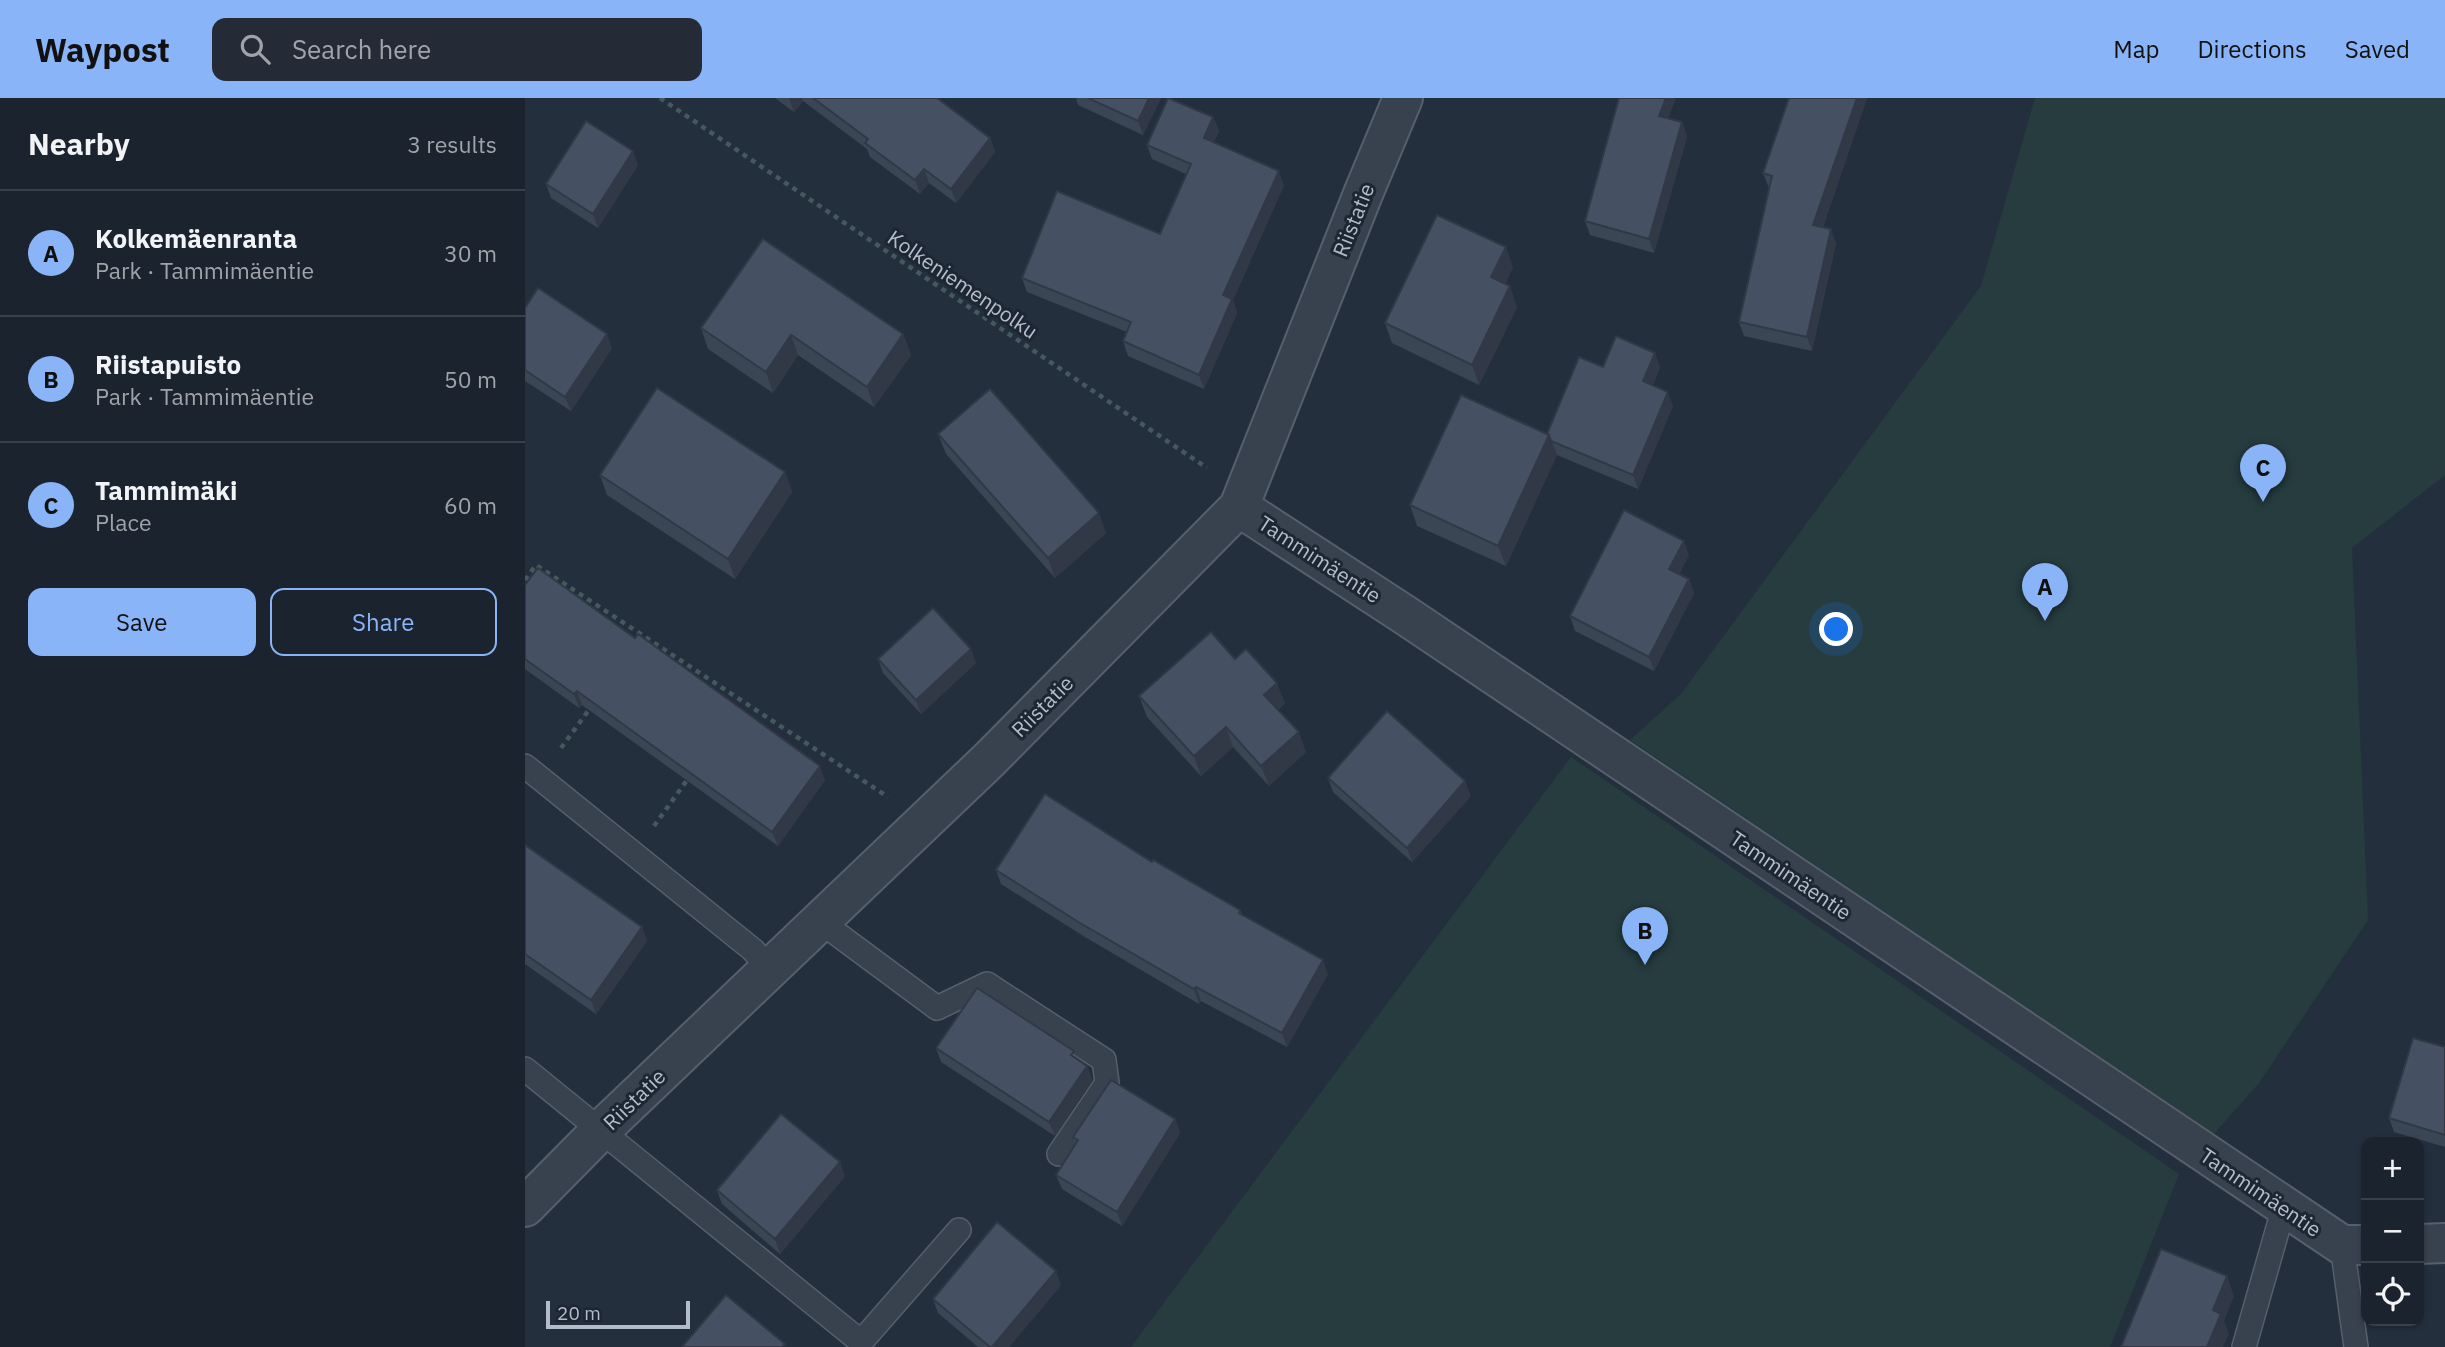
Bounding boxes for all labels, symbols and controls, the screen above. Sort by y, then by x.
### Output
search box [212,18,702,81]
text: Waypost [35,28,170,71]
icon: search [236,30,274,68]
text: Search here [292,32,431,66]
text: Map [2113,33,2159,65]
text: Directions [2197,33,2307,65]
text: Saved [2345,33,2410,65]
text: Nearby [28,124,130,163]
text: 3 results [407,129,497,159]
street label: Riistatie [1326,179,1380,261]
text: Kolkemäenranta [95,221,297,255]
street label: Kolkeniemenpolku [882,223,1044,345]
text: A [43,238,59,268]
text: 30 m [444,238,497,268]
text: Park · Tammimäentie [95,255,314,285]
text: Riistapuisto [95,347,241,381]
text: B [43,364,59,394]
text: 50 m [444,364,497,394]
text: Park · Tammimäentie [95,381,314,411]
pin: C [2240,444,2286,502]
text: Tammimäki [95,473,238,507]
text: C [44,490,58,520]
text: 60 m [444,490,497,520]
text: Place [95,507,152,537]
street label: Tammimäentie [1253,509,1387,609]
pin: A [2022,563,2068,621]
button: Save [28,588,256,656]
button: Share [270,588,497,656]
your location [1819,612,1853,646]
street label: Riistatie [1005,669,1079,743]
street label: Tammimäentie [1725,824,1857,926]
pin: B [1622,907,1668,965]
street label: Riistatie [597,1062,671,1136]
map controls [2361,1137,2424,1326]
button: + [2361,1137,2424,1200]
street label: Tammimäentie [2195,1141,2327,1243]
button: − [2361,1200,2424,1263]
button: locate [2361,1263,2424,1326]
scale bar [546,1298,689,1330]
text: 20 m [557,1301,601,1325]

